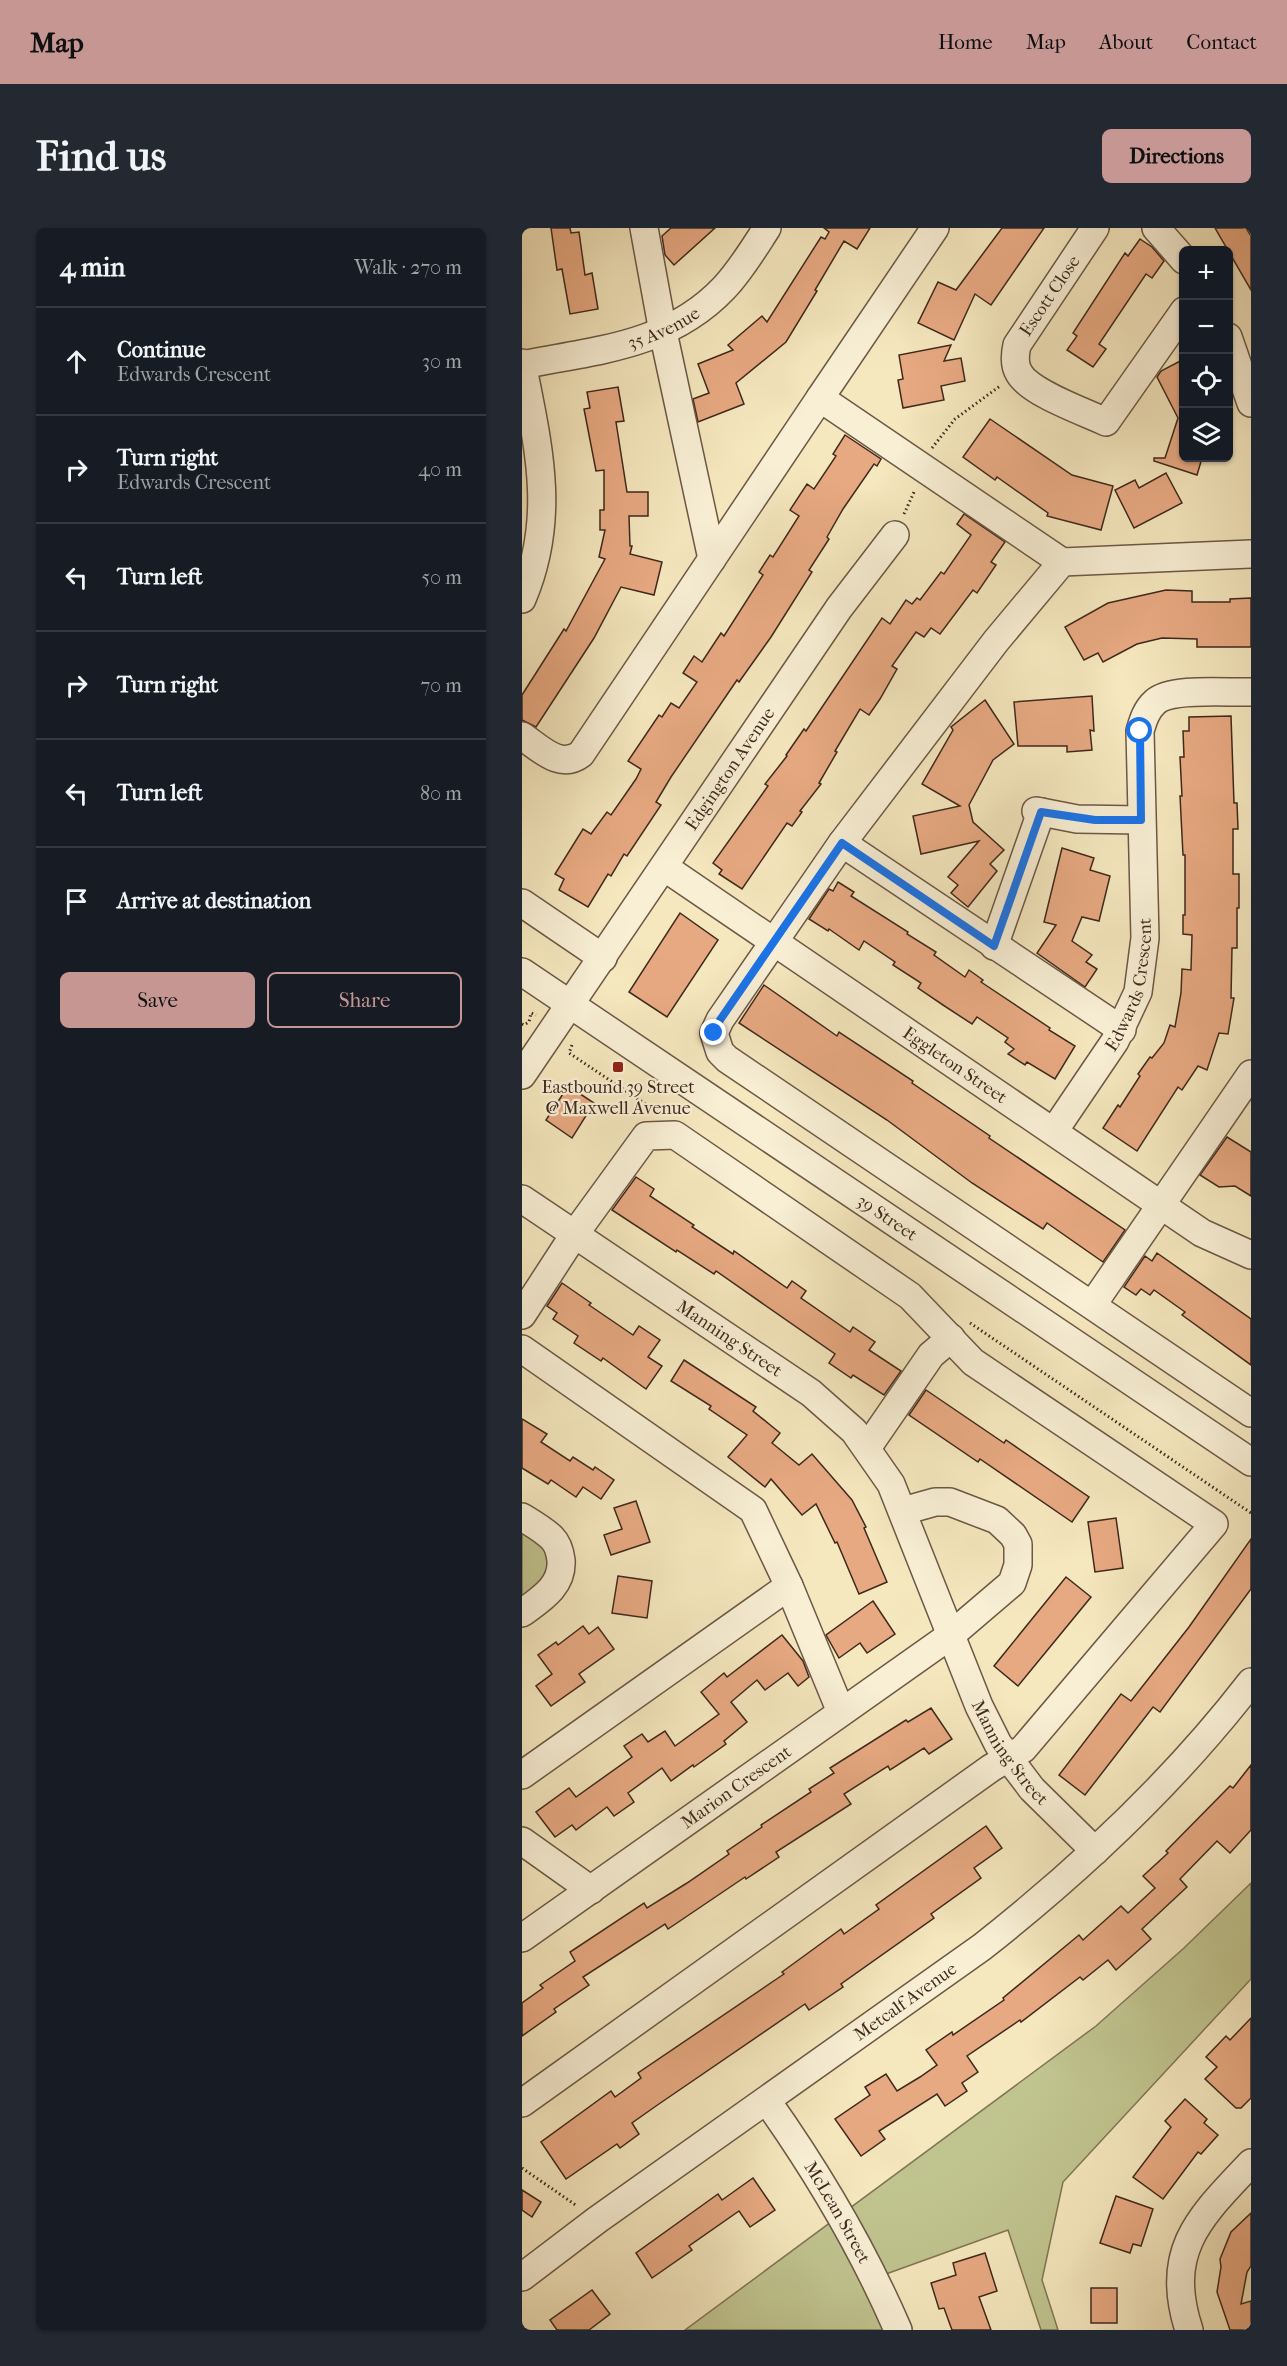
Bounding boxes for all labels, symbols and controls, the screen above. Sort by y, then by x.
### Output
text: Map [30,26,84,59]
text: Home [938,30,993,54]
text: Map [1026,30,1066,54]
text: About [1099,30,1153,54]
text: Contact [1186,30,1257,54]
button: Directions [1102,129,1251,183]
text: Find us [36,132,166,181]
map controls [1179,246,1233,462]
button: + [1179,246,1233,300]
text: 4 min [60,252,125,283]
street label: Escott Close [1015,252,1085,340]
text: Walk · 270 m [354,256,462,279]
button: − [1179,300,1233,354]
street label: 35 Avenue [625,302,704,353]
text: Continue [117,337,206,363]
icon: ahead [60,345,93,378]
text: 30 m [422,350,462,373]
button: locate [1179,354,1233,408]
text: Edwards Crescent [117,363,271,386]
button: layers [1179,408,1233,462]
text: Turn right [117,445,218,471]
icon: right [60,453,93,486]
text: 40 m [418,458,462,481]
text: Edwards Crescent [117,471,271,494]
icon: left [60,561,93,594]
text: Turn left [117,564,203,590]
text: 50 m [421,566,462,589]
icon: right [60,669,93,702]
text: Turn right [117,672,218,698]
text: 70 m [420,674,462,697]
street label: Edgington Avenue [681,703,779,834]
route start [1126,717,1152,743]
icon: left [60,777,93,810]
text: Turn left [117,780,203,806]
text: 80 m [420,782,462,805]
icon: arrive [60,885,93,918]
text: Arrive at destination [117,888,311,914]
street label: Edwards Crescent [1101,917,1156,1055]
button: Save [60,972,255,1028]
button: Share [267,972,462,1028]
route end [700,1019,726,1045]
street label: Eggleton Street [899,1022,1012,1108]
marker: Eastbound 39 Street @ Maxwell Avenue [611,1060,625,1074]
place label: Eastbound 39 Street @ Maxwell Avenue [541,1077,695,1119]
street label: 39 Street [853,1190,922,1246]
street label: Manning Street [673,1295,787,1382]
street label: Manning Street [967,1697,1053,1810]
street label: Marion Crescent [677,1741,796,1833]
street label: Metcalf Avenue [850,1958,961,2045]
street label: McLean Street [800,2158,875,2267]

